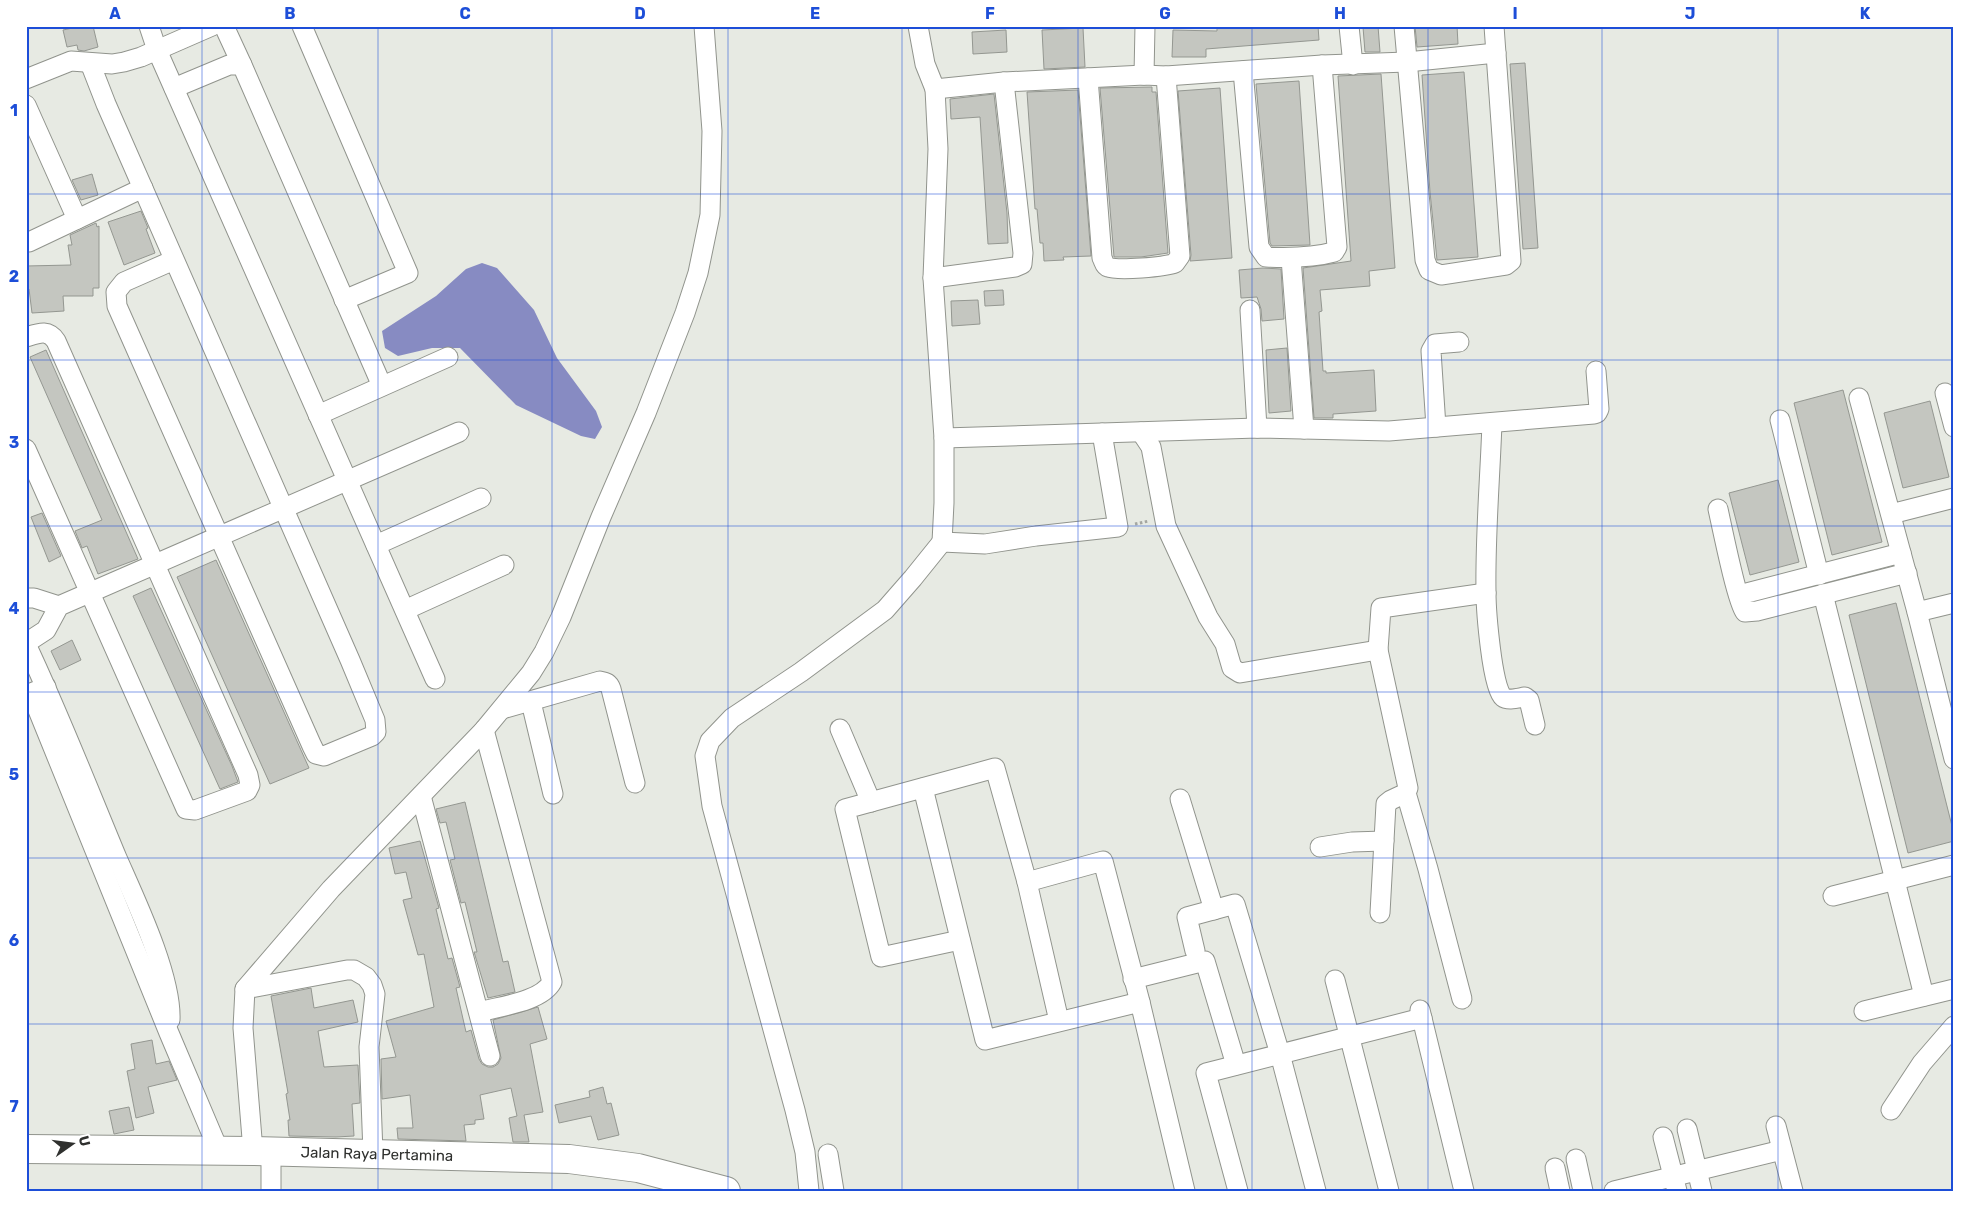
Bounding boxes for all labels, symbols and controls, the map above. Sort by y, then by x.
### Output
text: A [109,4,121,23]
text: B [284,4,296,23]
text: C [459,4,471,23]
text: D [634,4,646,23]
text: E [810,4,820,23]
text: F [985,4,995,23]
text: G [1159,4,1171,23]
text: H [1334,4,1346,23]
text: I [1512,4,1518,23]
text: J [1685,4,1695,23]
text: K [1860,4,1871,23]
text: 1 [10,101,18,120]
text: 2 [9,267,19,286]
text: 3 [9,433,19,452]
text: 4 [9,599,20,618]
text: 5 [9,765,19,784]
text: 6 [9,931,19,950]
text: 7 [9,1097,19,1116]
north arrow [48,1120,98,1170]
text: U [75,1134,94,1148]
street label: Jalan Raya Pertamina [300,1143,453,1165]

